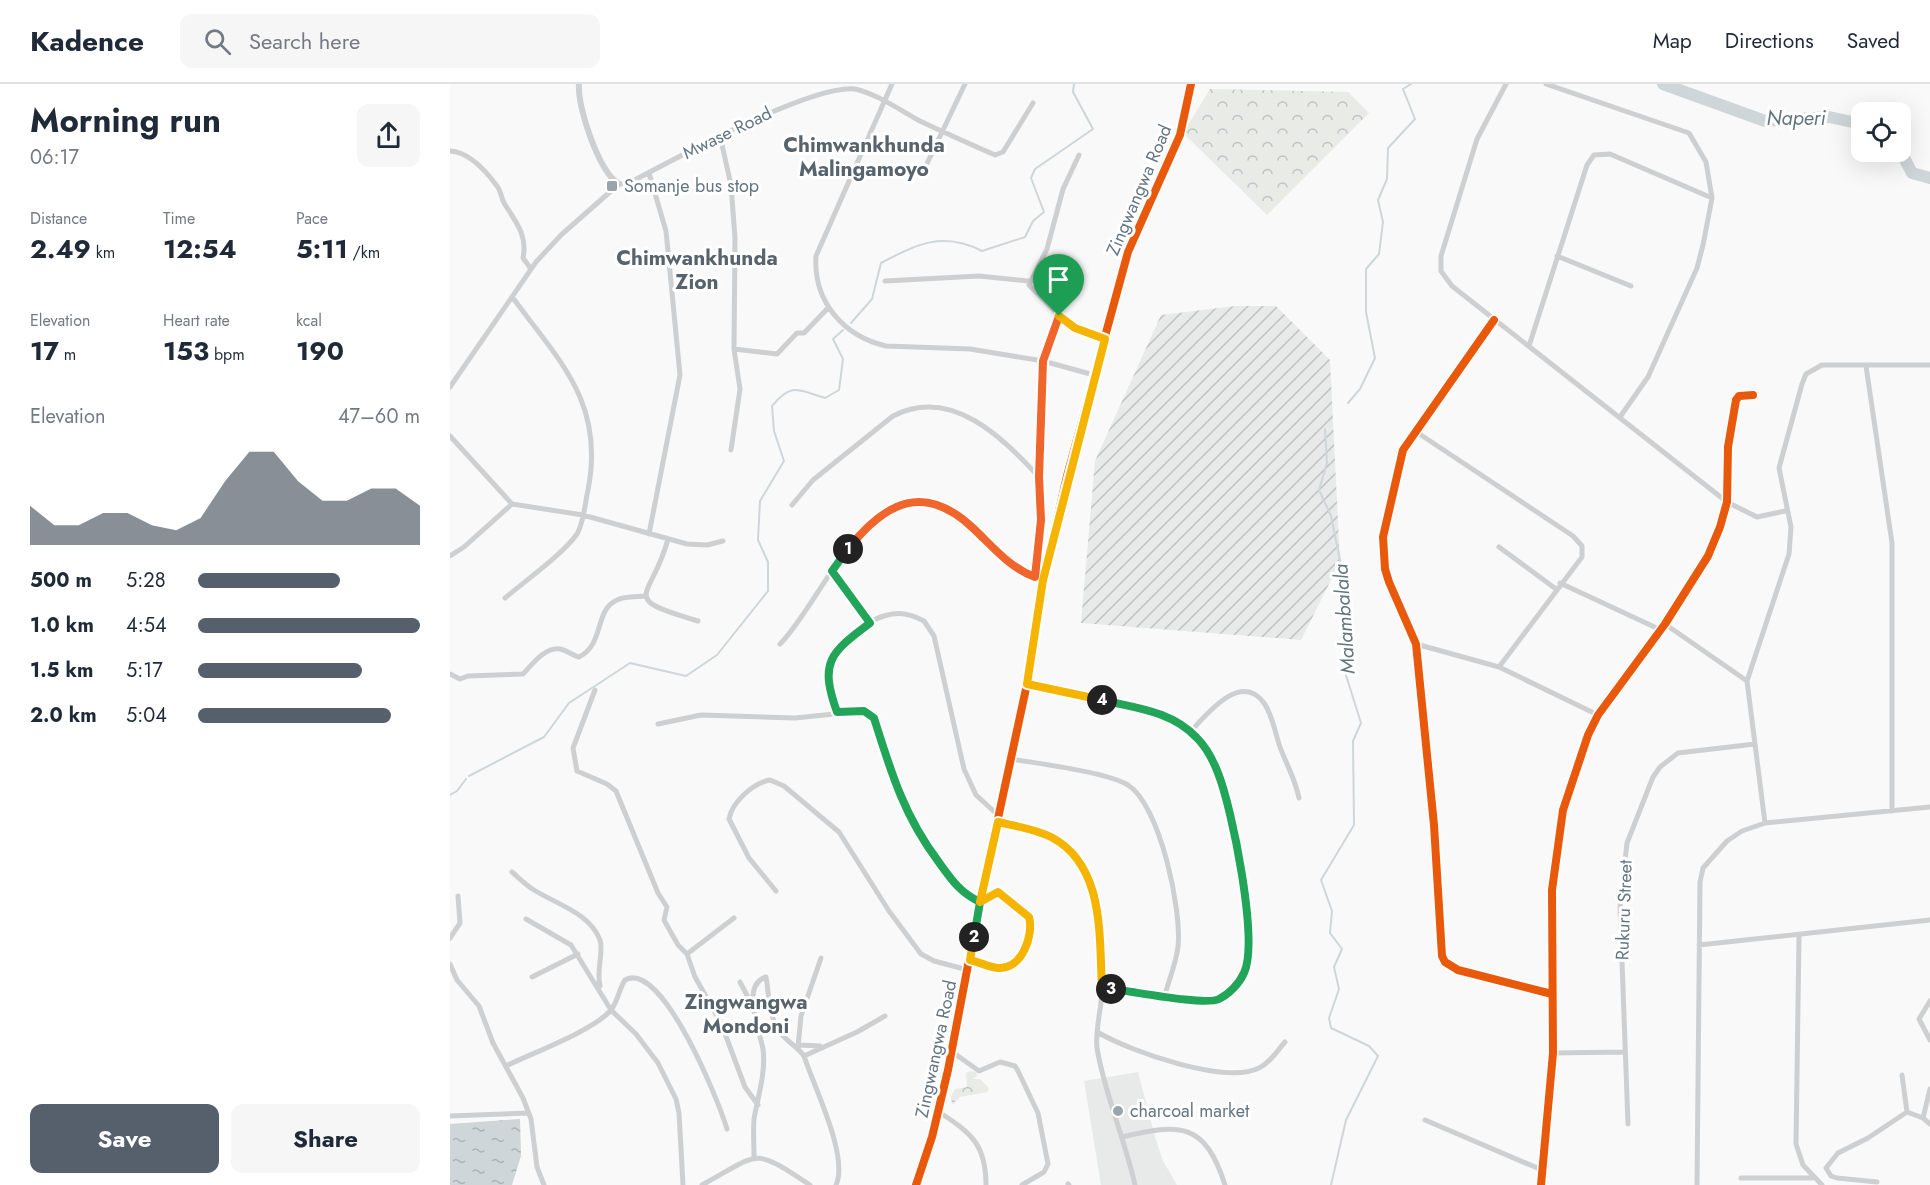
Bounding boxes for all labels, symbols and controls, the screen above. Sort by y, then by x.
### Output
search box [180,14,600,68]
text: Kadence [30,21,144,62]
icon: search [201,25,234,58]
text: Search here [249,25,360,57]
text: Map [1653,26,1692,56]
text: Directions [1725,26,1814,56]
text: Saved [1847,26,1900,56]
text: Morning run [30,97,221,144]
street label: Mwase Road [678,100,776,166]
map controls [1851,102,1911,162]
button: locate [1851,102,1911,162]
button: share [357,104,420,167]
water label: Naperi [1767,104,1826,133]
street label: Zingwangwa Road [1100,121,1178,259]
district label: Chimwankhunda Malingamoyo [783,130,945,184]
text: 06:17 [30,143,79,172]
place label: Somanje bus stop [624,173,759,199]
marker: Somanje bus stop [605,179,619,193]
text: Distance [30,207,87,230]
text: Time [163,207,195,230]
text: Pace [296,207,328,230]
text: 2.49 [30,230,91,268]
text: 12:54 [163,230,237,268]
text: 5:11 [296,230,348,268]
text: km [91,241,115,264]
text: /km [348,241,380,264]
district label: Chimwankhunda Zion [616,243,778,297]
pin [1033,254,1084,316]
icon: arrive [1042,263,1075,296]
text: Elevation [30,309,90,332]
text: Heart rate [163,309,230,332]
text: kcal [296,309,322,332]
text: 17 [30,332,59,370]
text: 153 [163,332,209,370]
text: 190 [296,332,344,370]
text: m [59,343,76,366]
text: bpm [209,343,245,366]
text: Elevation [30,402,105,431]
text: 47–60 m [338,402,420,431]
pin: 1 [833,534,863,564]
text: 1 [844,537,852,560]
water label: Malambalala [1326,563,1363,675]
text: 500 m [30,566,92,595]
text: 5:28 [126,566,166,595]
text: 1.0 km [30,611,94,640]
text: 4:54 [126,611,167,640]
text: 1.5 km [30,656,93,685]
text: 5:17 [126,656,163,685]
pin: 4 [1087,685,1117,715]
text: 4 [1096,688,1108,711]
text: 2.0 km [30,701,97,730]
text: 5:04 [126,701,167,730]
street label: Rukuru Street [1609,859,1639,961]
pin: 2 [959,922,989,952]
text: 2 [969,925,979,948]
pin: 3 [1096,974,1126,1004]
text: 3 [1106,977,1116,1000]
street label: Zingwangwa Road [909,978,963,1120]
district label: Zingwangwa Mondoni [684,987,808,1041]
place label: charcoal market [1130,1098,1250,1124]
button: Save [30,1104,219,1173]
button: Share [231,1104,420,1173]
marker: charcoal market [1111,1104,1125,1118]

